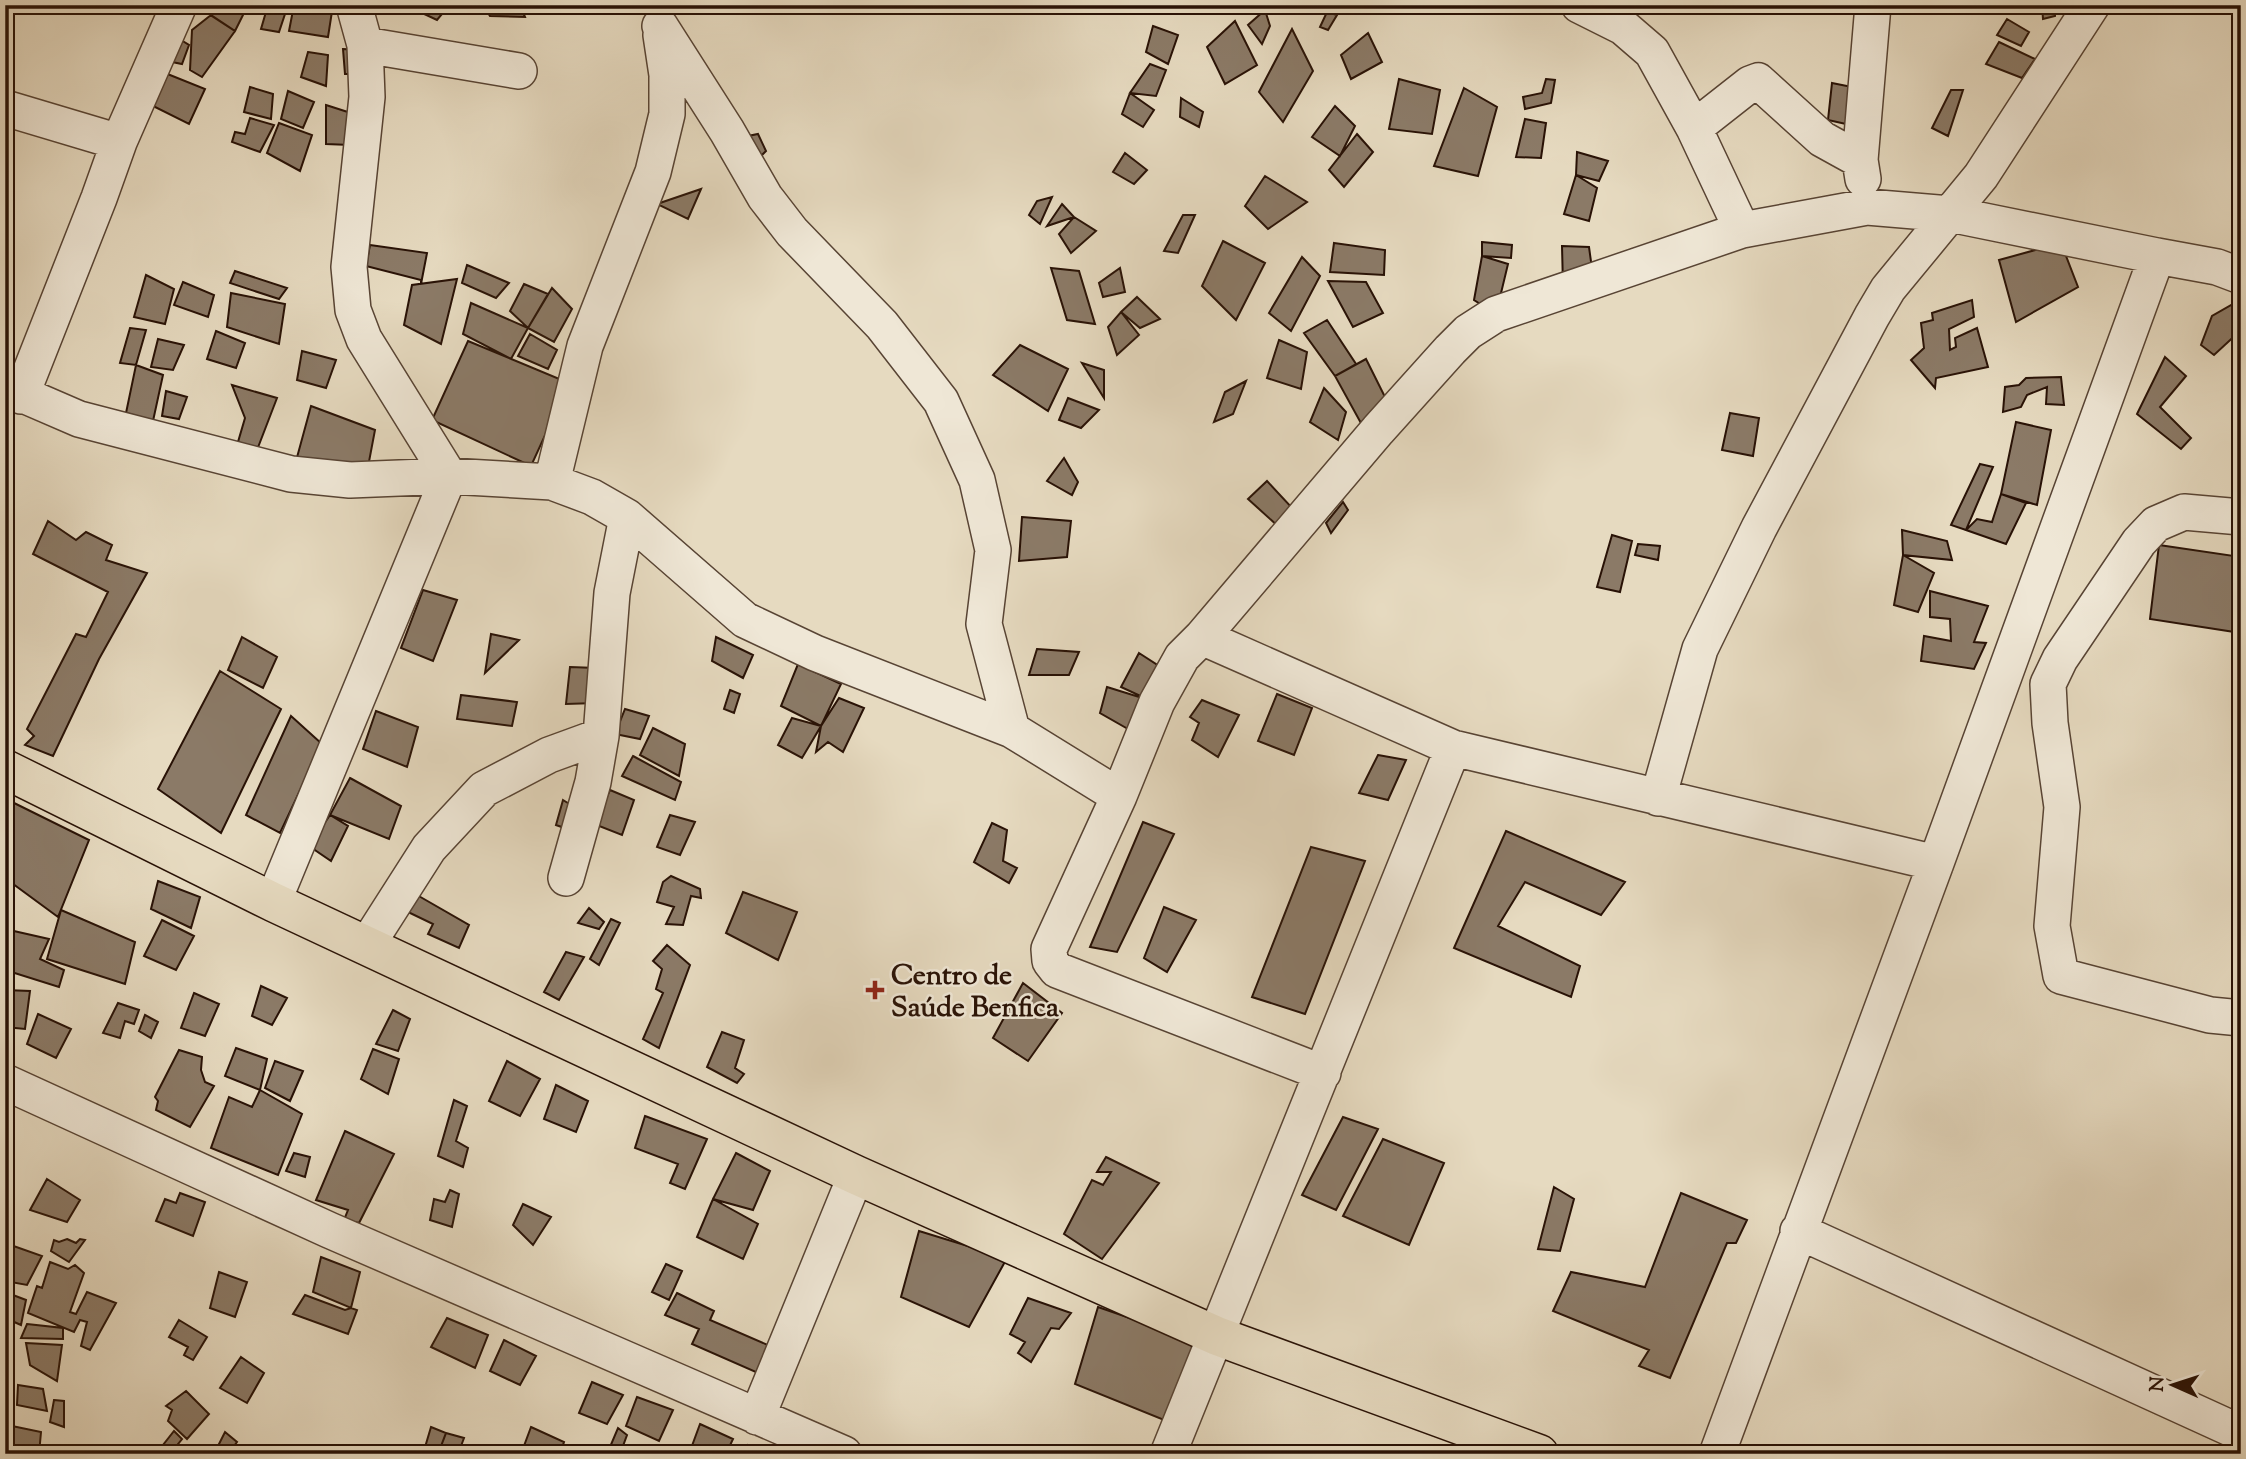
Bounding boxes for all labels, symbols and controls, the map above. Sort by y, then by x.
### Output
place label: Centro de Saúde Benfica [891,957,1059,1029]
marker: Centro de Saúde Benfica [865,980,885,1000]
north arrow [2138,1350,2208,1420]
text: N [2145,1376,2172,1393]

